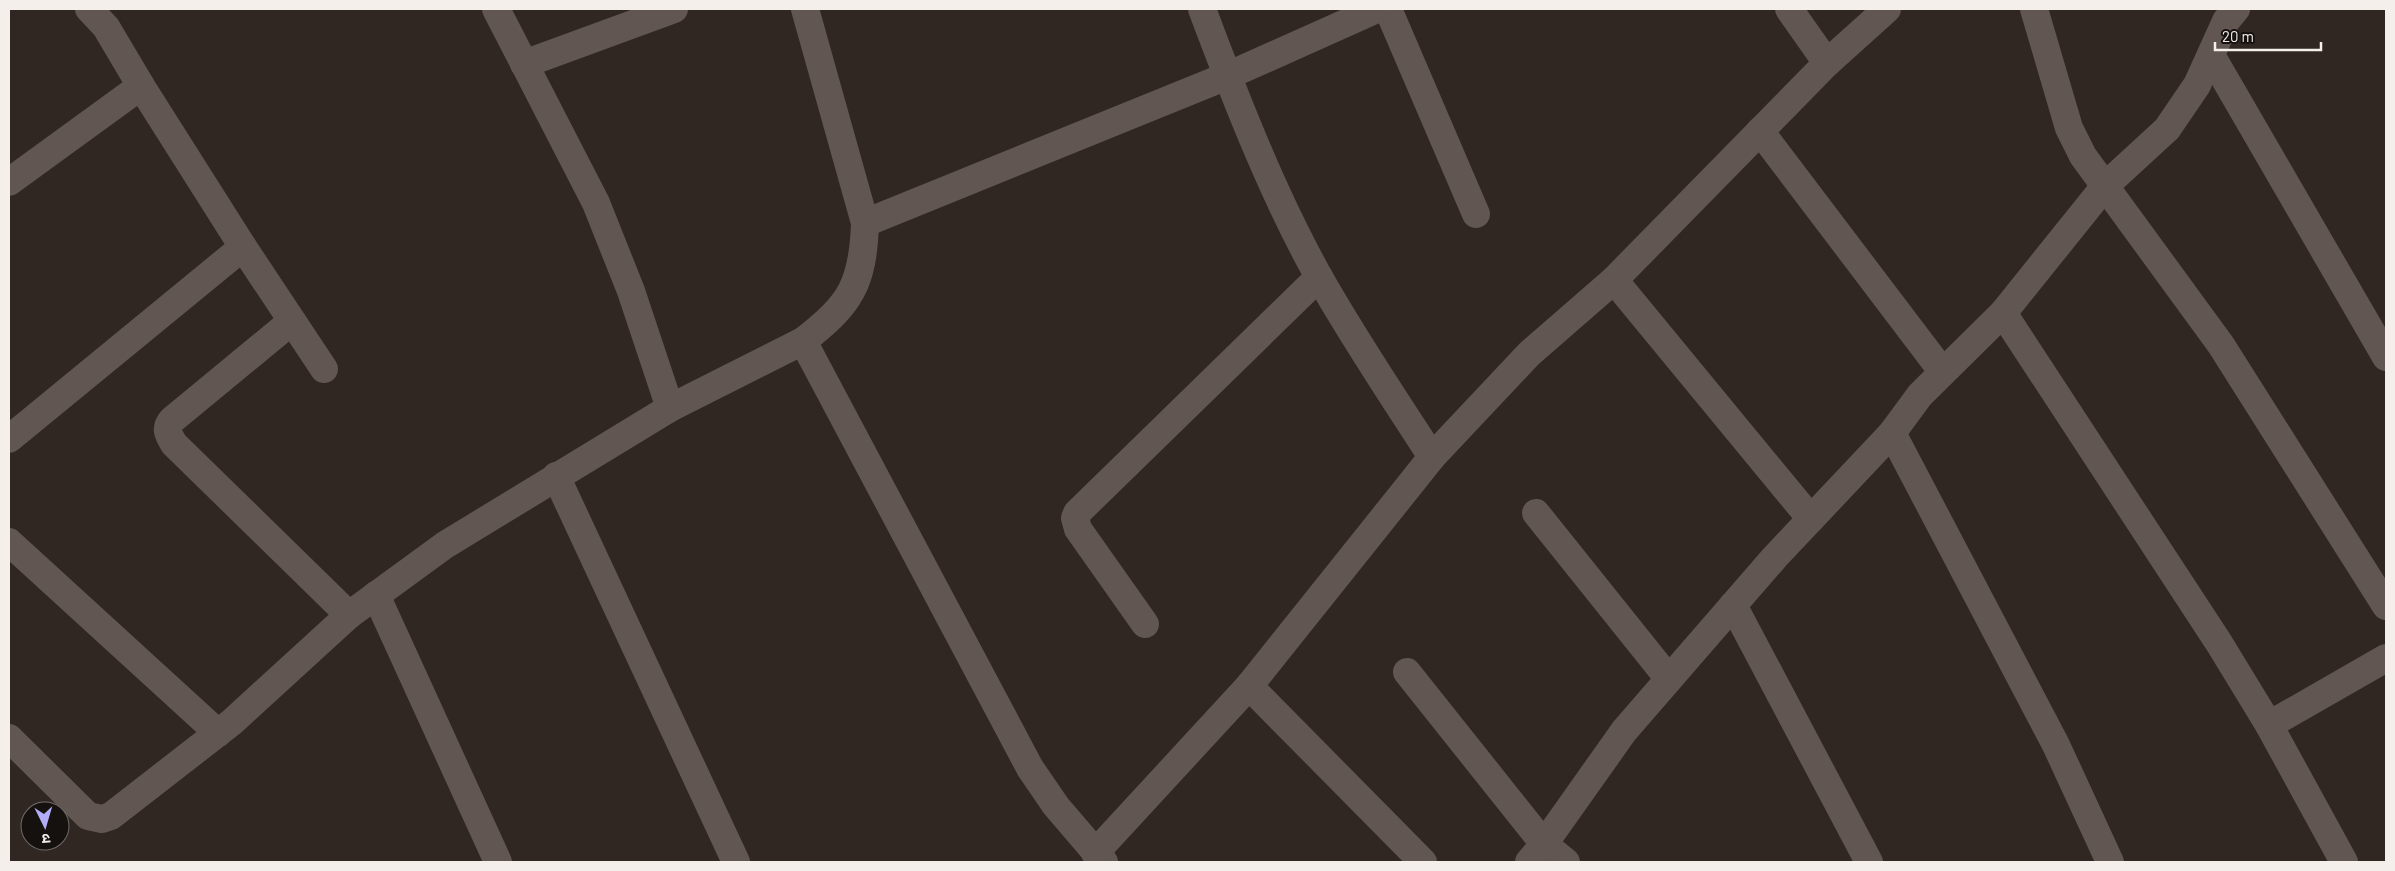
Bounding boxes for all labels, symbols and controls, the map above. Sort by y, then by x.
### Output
scale bar [2215,20,2321,52]
text: 20 m [2222,27,2254,45]
north arrow [20,801,70,851]
text: उ [41,831,51,848]

